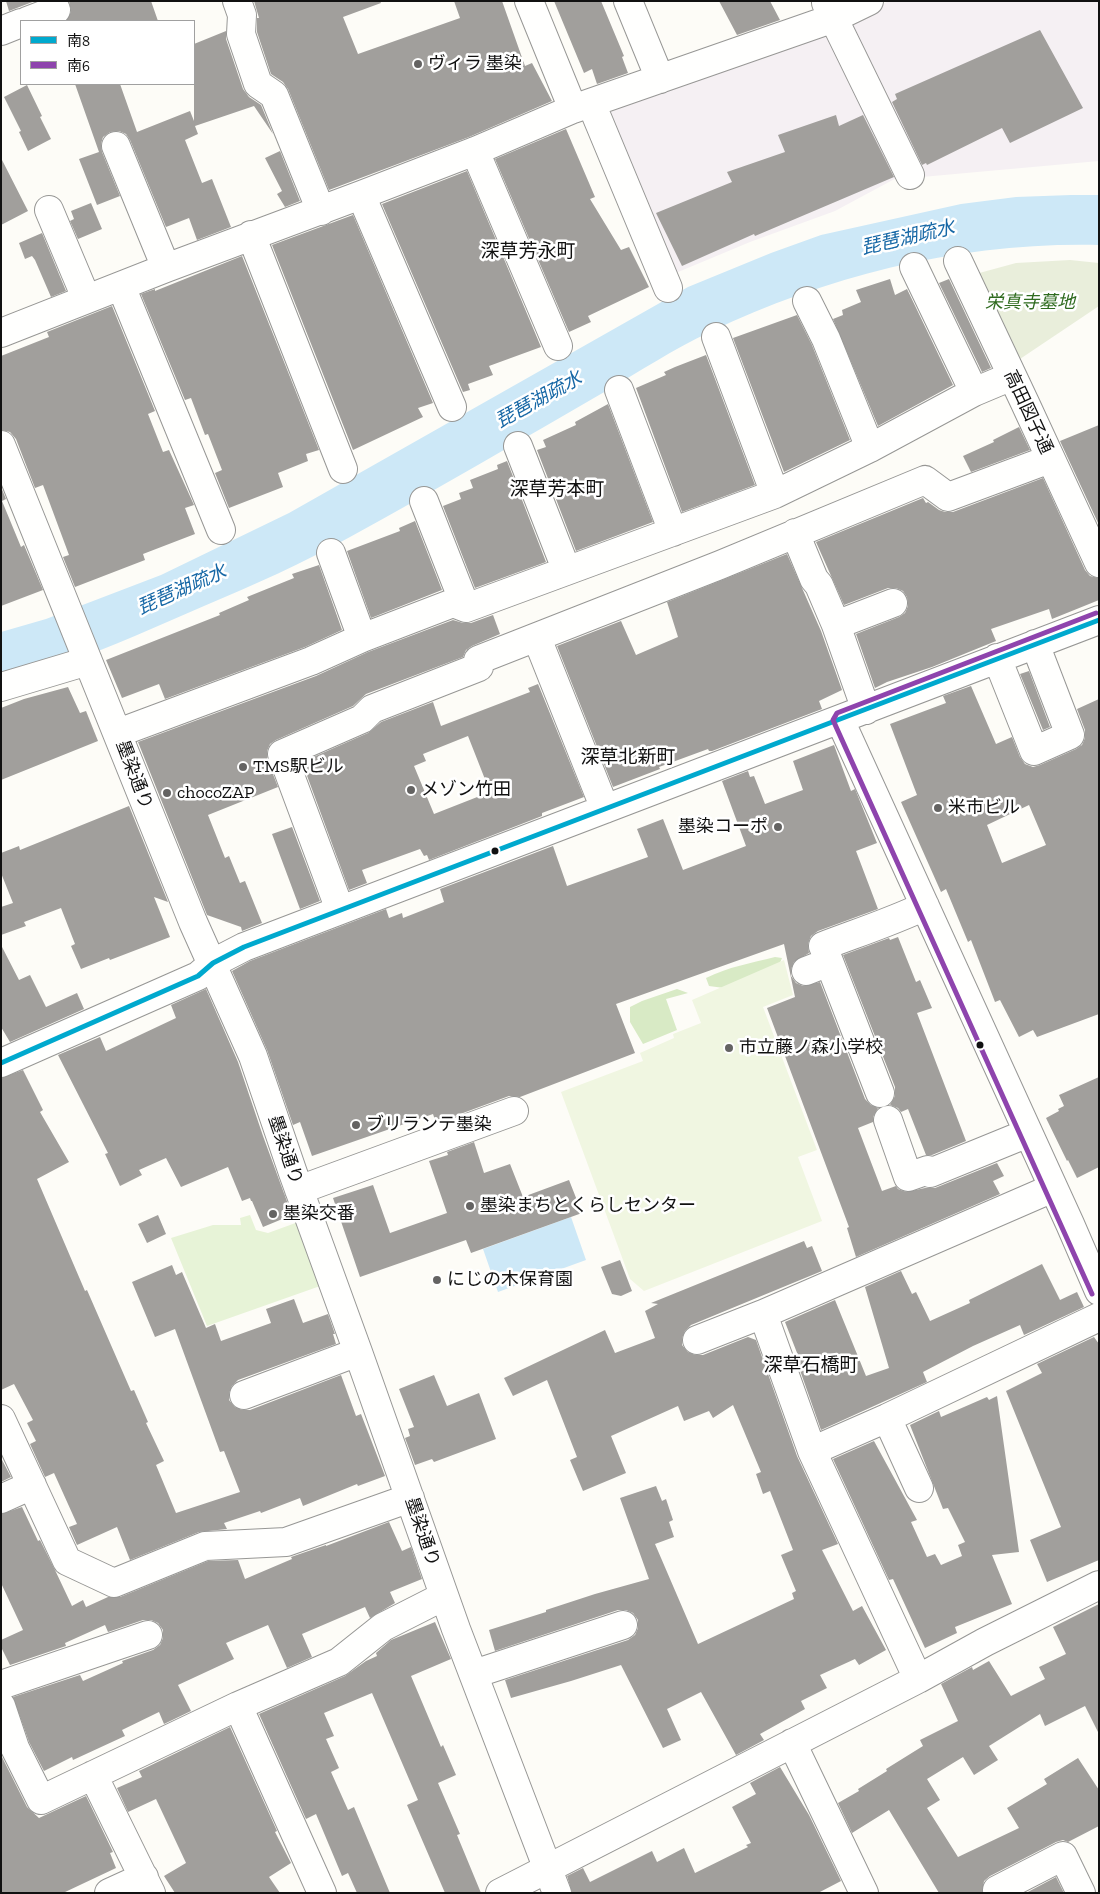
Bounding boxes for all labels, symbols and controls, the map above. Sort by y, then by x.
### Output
legend [20,20,195,85]
text: 南8 [67,32,90,50]
place label: ヴィラ 墨染 [428,53,522,75]
text: 南6 [67,57,90,75]
marker: ヴィラ 墨染 [412,58,424,70]
water label: 琵琶湖疏水 [859,216,957,260]
district label: 深草芳永町 [481,241,575,263]
park label: 栄真寺墓地 [985,292,1075,314]
water label: 琵琶湖疏水 [492,367,586,433]
street label: 高田図子通 [999,367,1057,457]
district label: 深草芳本町 [510,479,604,501]
water label: 琵琶湖疏水 [134,560,230,620]
street label: 墨染通り [111,738,157,812]
district label: 深草北新町 [581,747,675,769]
place label: TMS駅ビル [253,756,344,778]
marker: TMS駅ビル [237,761,249,773]
place label: メゾン竹田 [421,779,511,801]
place label: chocoZAP [177,782,254,804]
marker: メゾン竹田 [405,784,417,796]
marker: chocoZAP [161,787,173,799]
place label: 米市ビル [948,797,1020,819]
marker: 米市ビル [932,802,944,814]
place label: 墨染コーポ [678,816,768,838]
marker: 墨染コーポ [772,821,784,833]
unlabelled marker [490,846,500,856]
place label: 市立藤ノ森小学校 [739,1037,883,1059]
unlabelled marker [975,1040,985,1050]
marker: 市立藤ノ森小学校 [723,1042,735,1054]
street label: 墨染通り [263,1112,307,1188]
place label: ブリランテ墨染 [366,1114,492,1136]
marker: ブリランテ墨染 [350,1119,362,1131]
place label: 墨染まちとくらしセンター [480,1195,696,1217]
marker: 墨染まちとくらしセンター [464,1200,476,1212]
place label: 墨染交番 [283,1203,355,1225]
marker: 墨染交番 [267,1208,279,1220]
place label: にじの木保育園 [447,1269,573,1291]
marker: にじの木保育園 [431,1274,443,1286]
district label: 深草石橋町 [764,1355,858,1377]
street label: 墨染通り [400,1494,444,1570]

